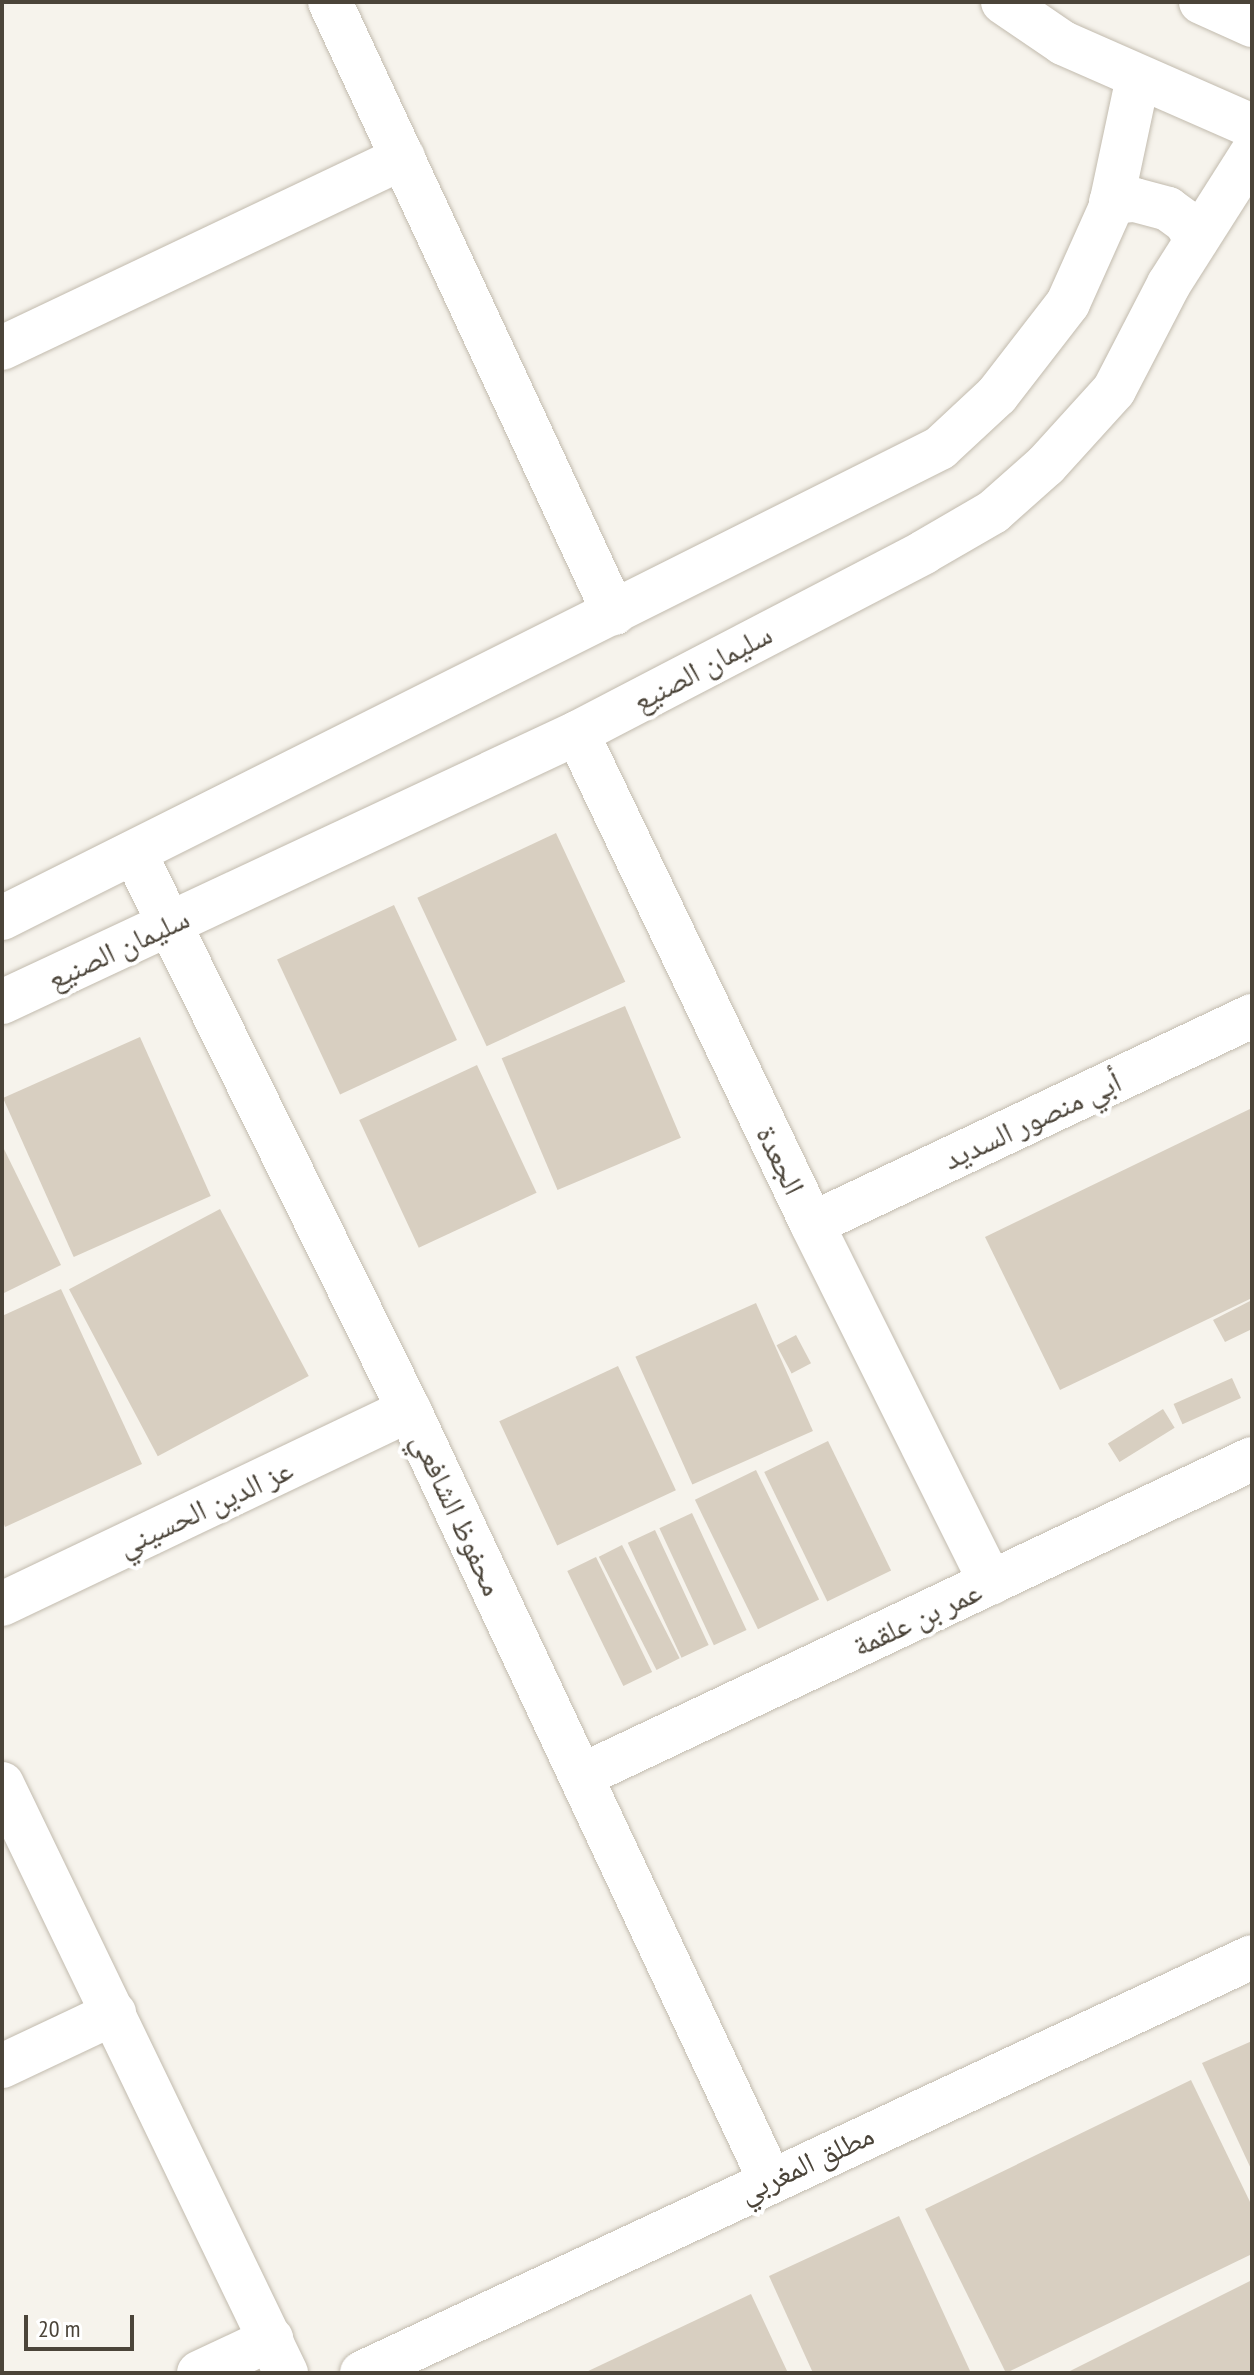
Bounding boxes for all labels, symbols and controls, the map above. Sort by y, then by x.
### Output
street label: سليمان الصنيع [626,615,778,719]
street label: سليمان الصنيع [41,899,195,997]
street label: أبي منصور السديد [937,1063,1127,1177]
street label: الجعدة [749,1120,813,1200]
street label: محفوظ الشافعي [405,1427,511,1601]
street label: عز الدين الحسيني [112,1451,298,1563]
street label: عمر بن علقمة [847,1572,987,1664]
street label: مطلق المغربي [733,2116,879,2210]
scale bar [28,2299,138,2349]
text: 20 m [38,2313,80,2344]

